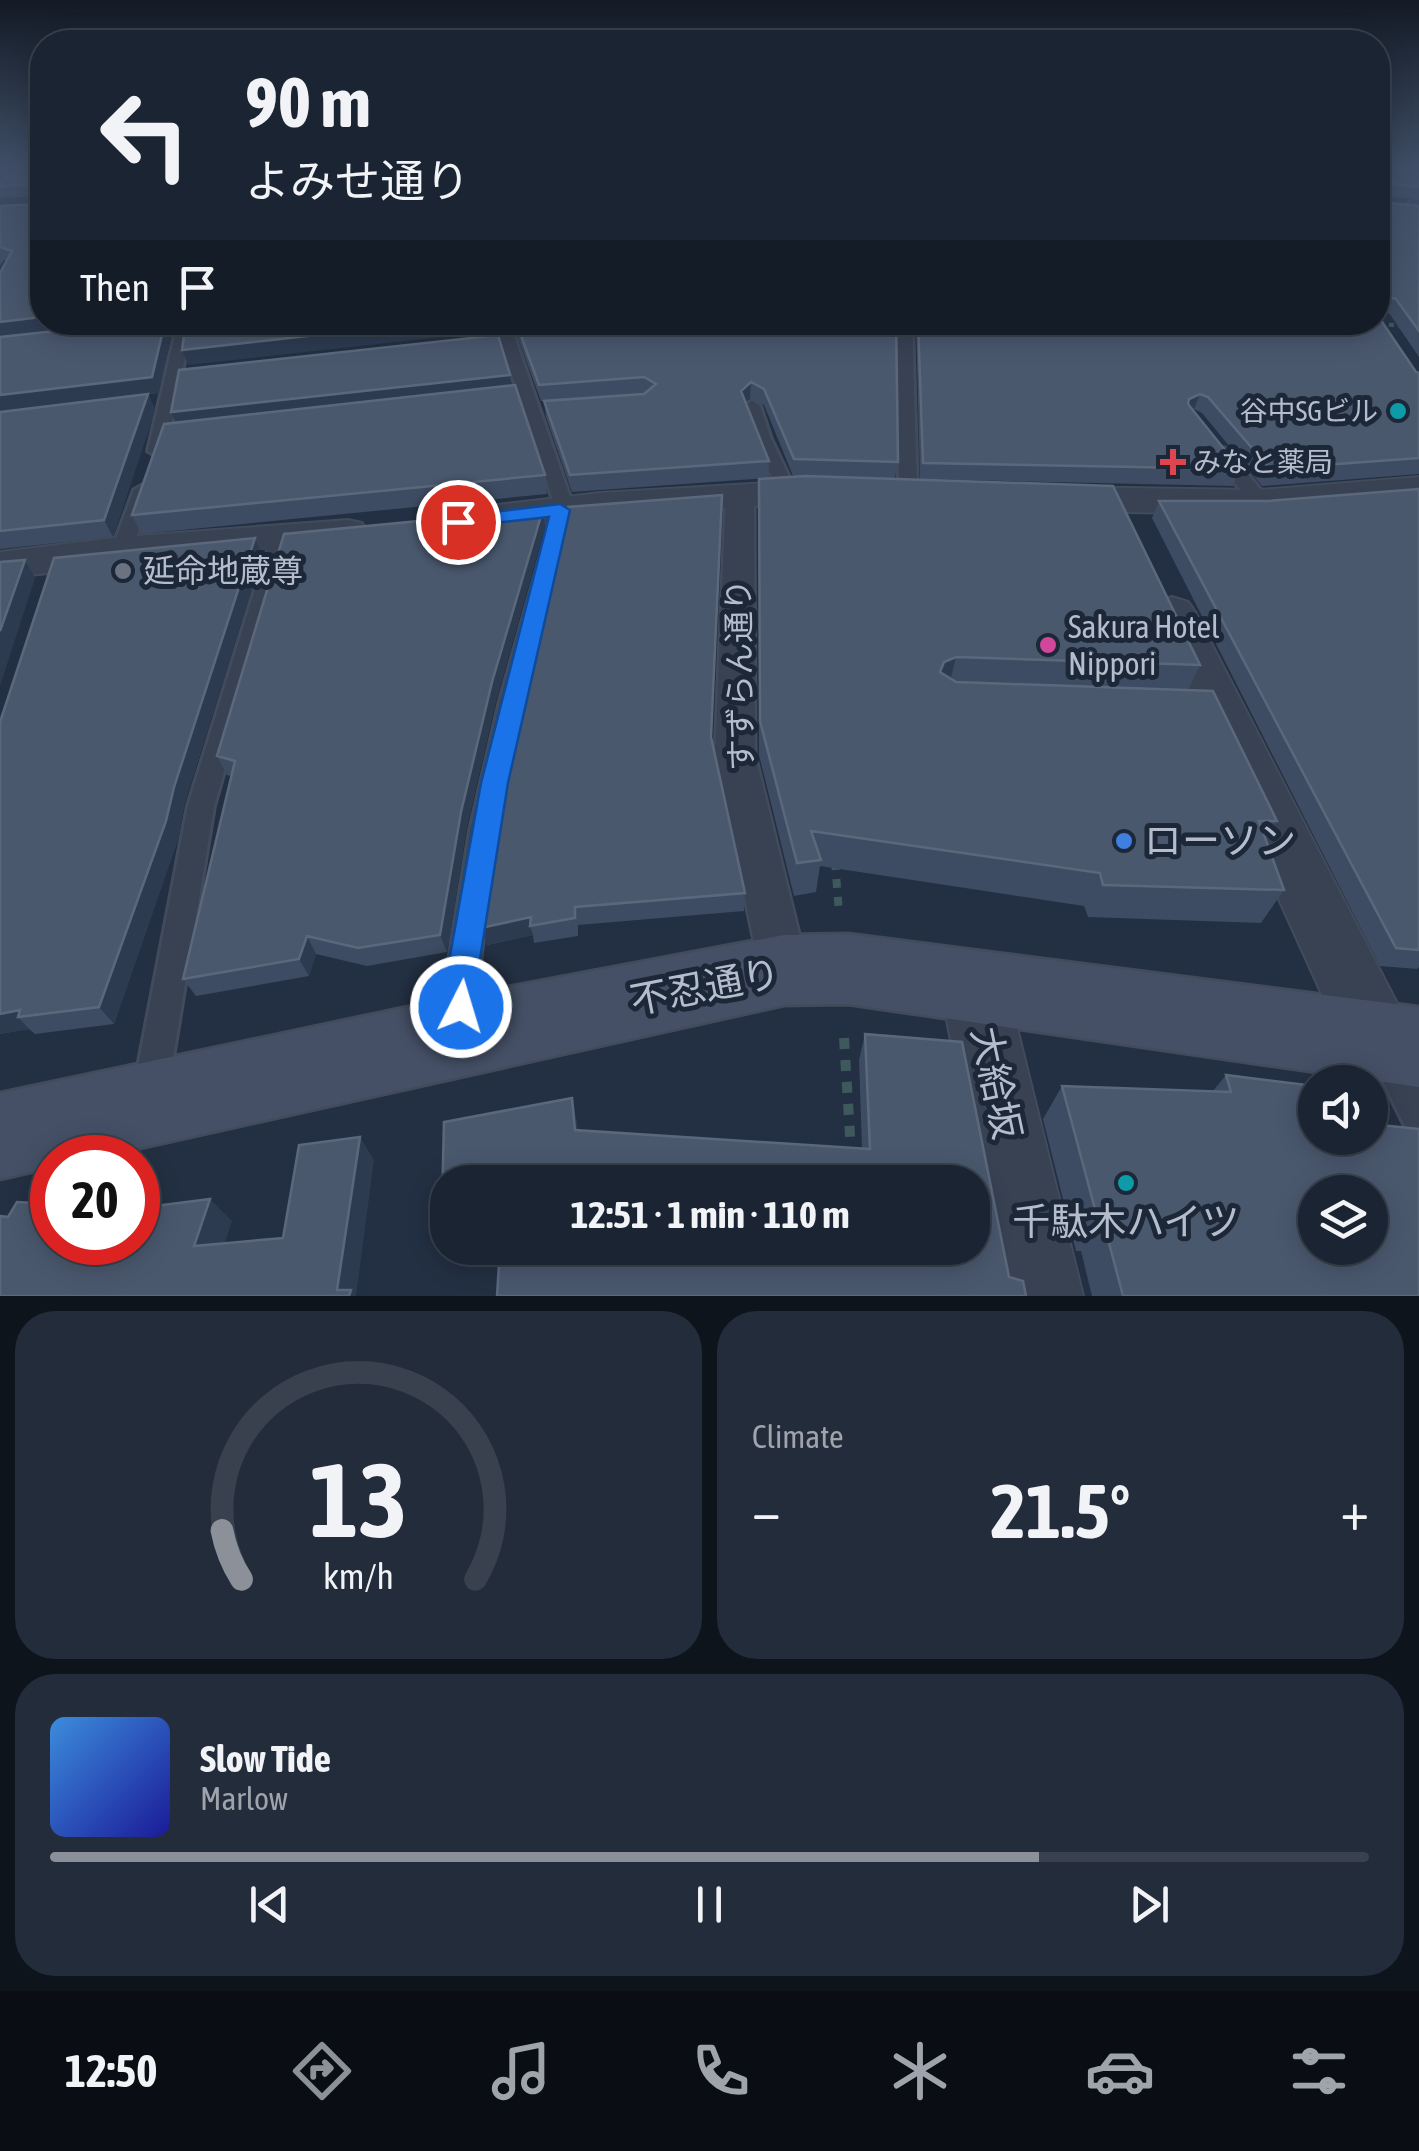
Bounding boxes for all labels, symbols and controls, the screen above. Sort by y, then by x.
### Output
text: 90 m [245,62,371,142]
icon: left [80,70,210,200]
text: よみせ通り [245,155,470,207]
icon: arrive [170,260,225,315]
text: Then [80,266,150,309]
place label: 谷中SGビル [1239,395,1378,427]
marker: 谷中SGビル [1387,400,1409,422]
place label: みなと薬局 [1193,446,1333,478]
marker: みなと薬局 [1162,451,1184,473]
pin [416,480,501,565]
icon: arrive [431,495,486,550]
place label: 延命地蔵尊 [143,552,303,589]
marker: 延命地蔵尊 [112,560,134,582]
street label: すずらん通り [719,579,760,771]
place label: Sakura Hotel Nippori [1068,608,1220,682]
marker: Sakura Hotel Nippori [1037,634,1059,656]
place label: ローソン [1144,819,1296,862]
marker: ローソン [1113,830,1135,852]
street label: 不忍通り [626,951,784,1022]
position arrow [409,955,513,1059]
street label: 大給坂 [964,1023,1029,1143]
map controls [1298,1065,1388,1265]
button: sound [1298,1065,1388,1155]
speed limit sign: 20 [30,1135,160,1265]
marker: 千駄木ハイツ [1115,1172,1137,1194]
button: layers [1298,1175,1388,1265]
text: 12:51 · 1 min · 110 m [570,1193,850,1236]
place label: 千駄木ハイツ [1012,1200,1240,1243]
text: Climate [752,1418,844,1455]
text: 13 [310,1440,407,1559]
text: 21.5° [991,1468,1130,1554]
text: − [752,1479,781,1542]
text: + [1340,1479,1369,1542]
text: km/h [323,1556,394,1597]
text: Slow Tide [200,1737,331,1780]
text: Marlow [200,1780,288,1817]
icon: previous [242,1877,297,1932]
icon: pause [682,1877,737,1932]
icon: next [1122,1877,1177,1932]
icon: directions [287,2036,357,2106]
icon: music [486,2036,556,2106]
icon: phone [686,2036,756,2106]
icon: climate [885,2036,955,2106]
icon: car [1085,2036,1155,2106]
icon: filters [1284,2036,1354,2106]
text: 12:50 [65,2045,157,2097]

